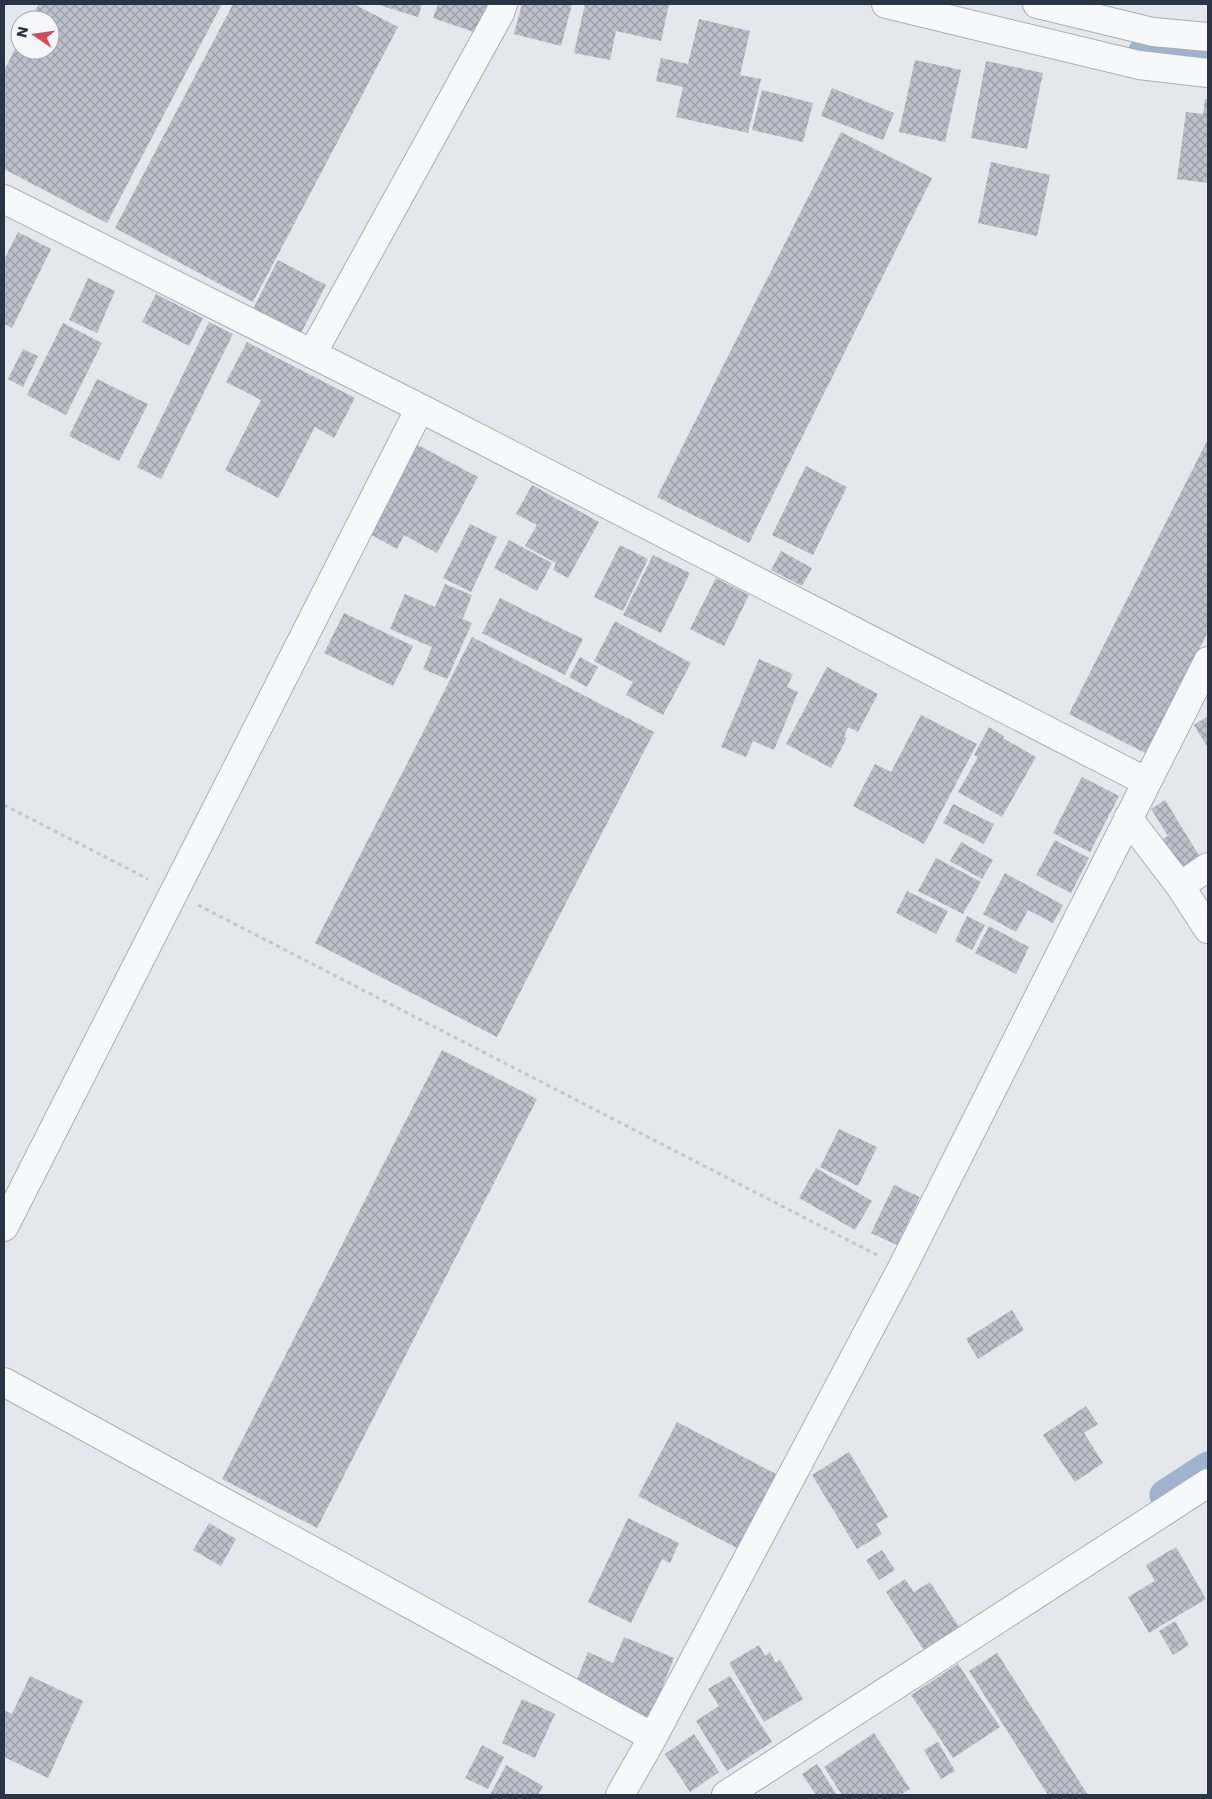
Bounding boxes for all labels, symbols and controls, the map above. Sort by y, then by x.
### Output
north arrow [10,10,60,60]
text: N [11,25,33,39]

